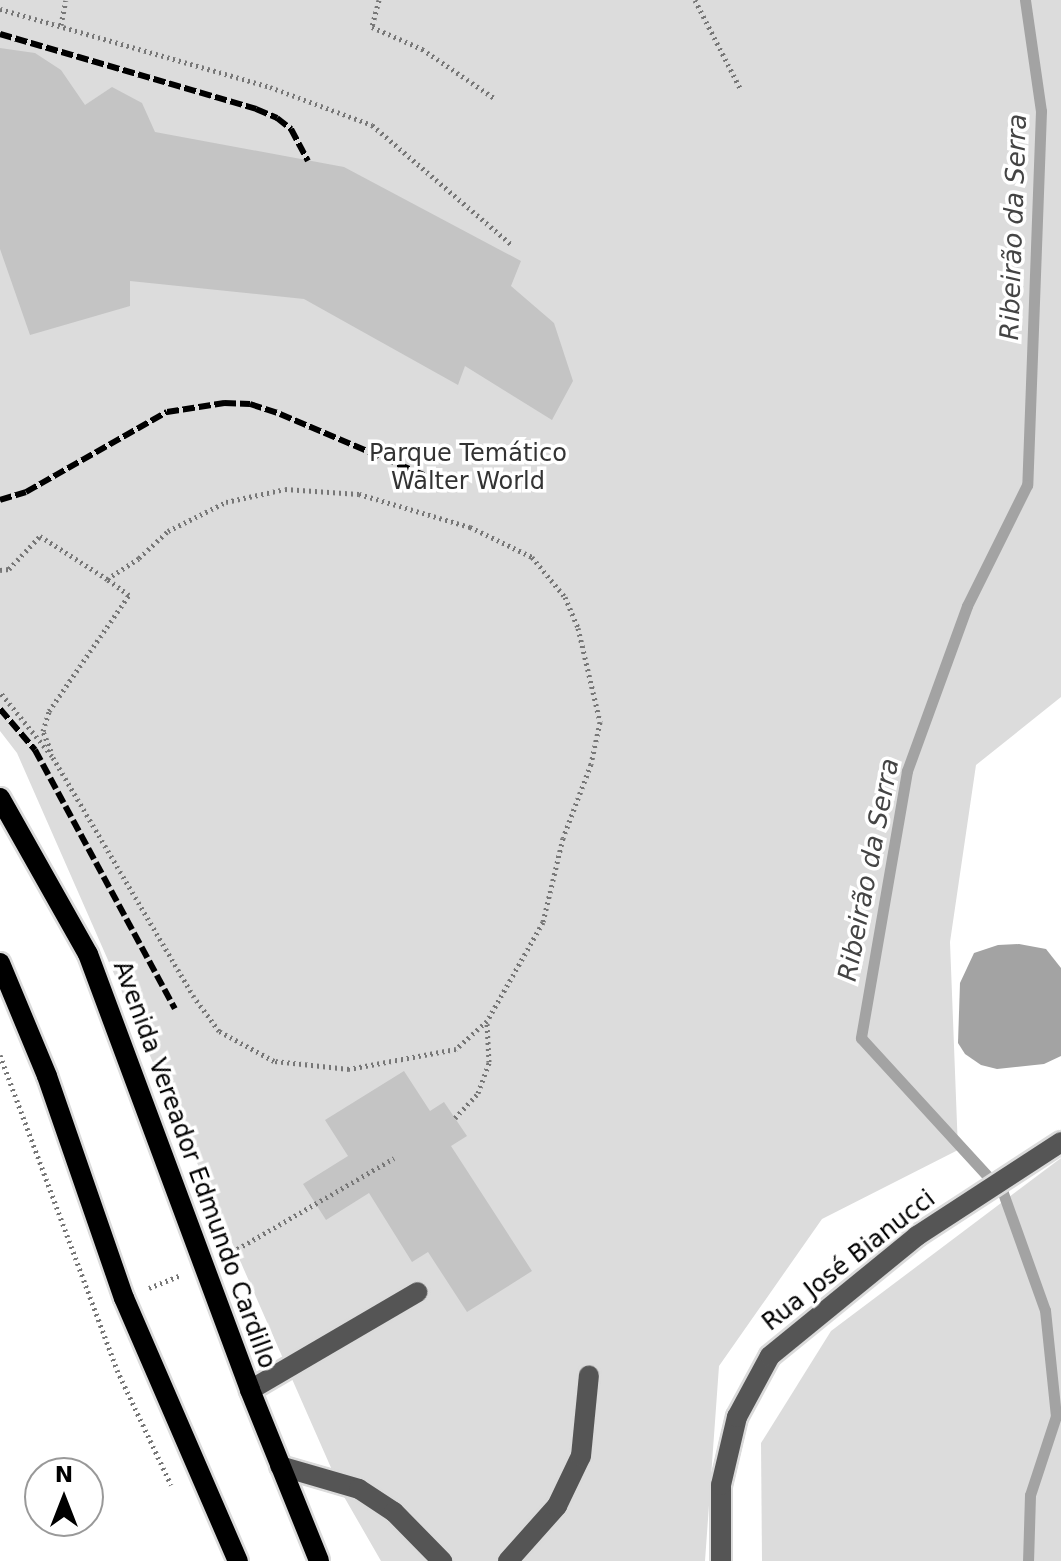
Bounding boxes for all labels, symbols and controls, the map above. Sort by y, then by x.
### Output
water label: Ribeirão da Serra [994,113,1034,341]
park label: Parque Temático Walter World [369,440,567,496]
water label: Ribeirão da Serra [832,756,906,984]
street label: Avenida Vereador Edmundo Cardillo [107,957,281,1373]
street label: Rua José Bianucci [757,1185,941,1337]
north arrow [24,1457,104,1537]
text: N [55,1462,73,1487]

